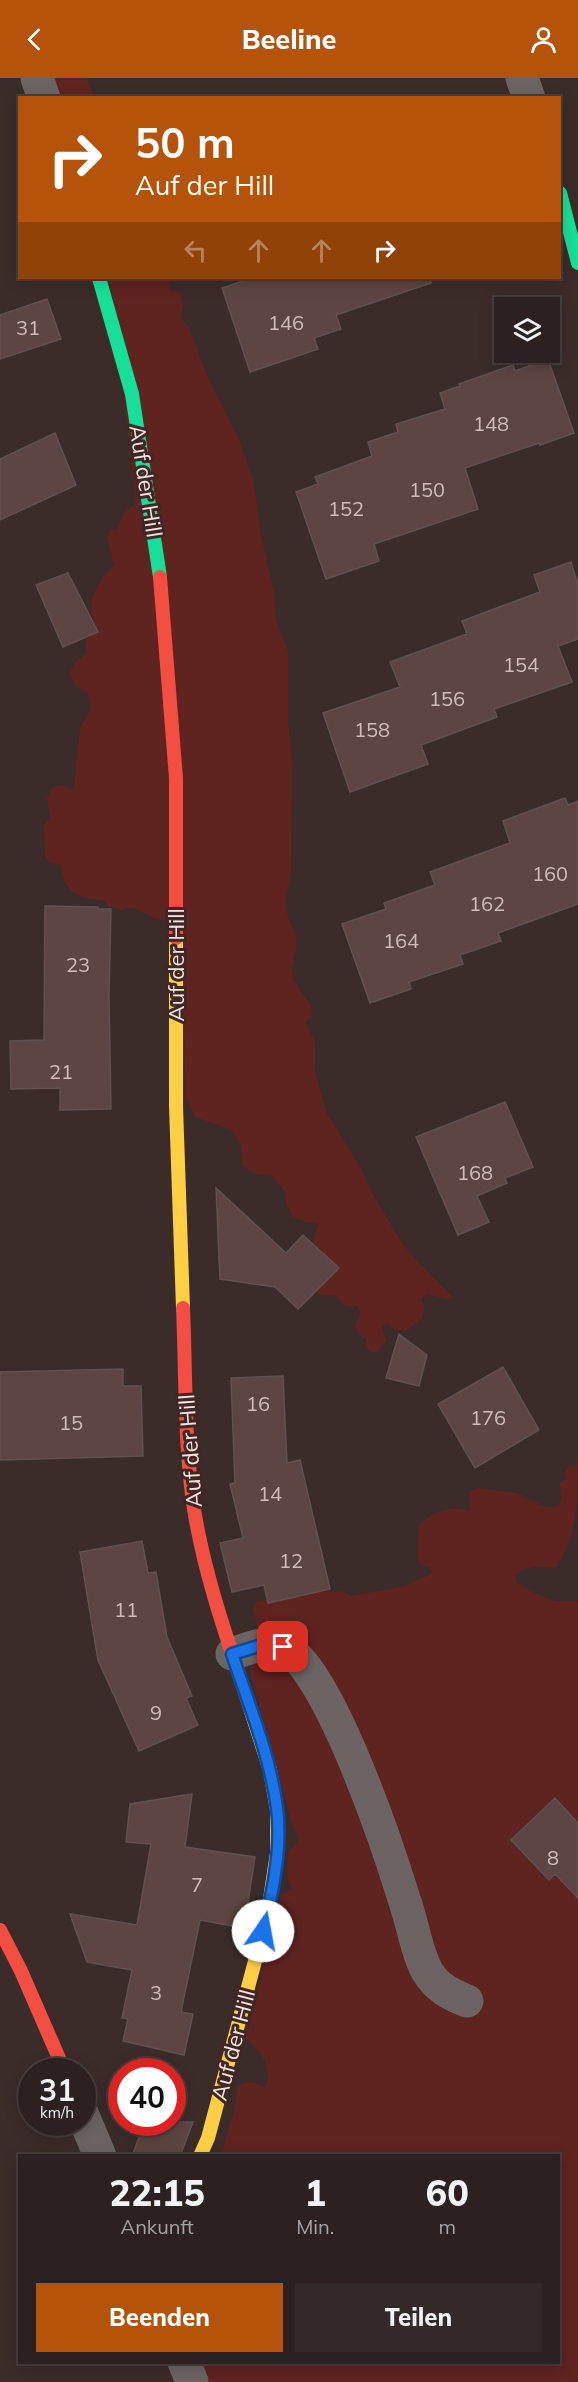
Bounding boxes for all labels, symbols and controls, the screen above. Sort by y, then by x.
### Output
text: Beeline [242,22,336,56]
icon: back [18,23,51,56]
icon: person [527,23,560,56]
text: 50 m [135,116,235,169]
icon: right [36,120,114,198]
text: Auf der Hill [135,168,274,202]
icon: left [179,234,212,267]
icon: ahead [242,234,275,267]
icon: ahead [305,234,338,267]
icon: right [368,234,401,267]
map controls [494,297,560,363]
button: layers [494,297,560,363]
house number: 146 [268,310,304,335]
house number: 31 [16,315,40,340]
house number: 148 [473,411,509,436]
street label: Auf der Hill [123,423,169,539]
house number: 150 [409,477,445,502]
house number: 152 [328,496,364,521]
house number: 154 [503,652,539,677]
house number: 156 [429,686,465,711]
house number: 158 [354,717,390,742]
house number: 160 [532,861,568,886]
house number: 162 [469,891,505,916]
street label: Auf der Hill [162,908,190,1022]
house number: 164 [383,928,419,953]
house number: 23 [66,952,90,977]
house number: 21 [49,1059,73,1084]
house number: 168 [457,1160,493,1185]
house number: 16 [246,1391,270,1416]
street label: Auf der Hill [172,1393,208,1509]
house number: 176 [470,1405,506,1430]
house number: 15 [59,1410,83,1435]
house number: 14 [258,1481,282,1506]
house number: 12 [279,1548,303,1573]
house number: 11 [114,1597,138,1622]
pin [257,1621,308,1672]
icon: arrive [266,1630,299,1663]
house number: 9 [150,1700,162,1725]
house number: 8 [547,1845,559,1870]
house number: 7 [191,1872,203,1897]
position arrow [231,1899,295,1963]
house number: 3 [150,1980,162,2005]
street label: Auf der Hill [205,1987,261,2103]
speed limit sign: 40 [108,2058,186,2136]
text: 31 [39,2071,75,2109]
text: km/h [40,2103,74,2122]
text: 22:15 [109,2170,205,2215]
text: 1 [304,2170,326,2215]
text: 60 [426,2170,469,2215]
text: Ankunft [120,2214,194,2239]
text: Min. [296,2214,334,2239]
text: m [438,2214,456,2239]
button: Beenden [36,2283,283,2352]
button: Teilen [295,2283,542,2352]

